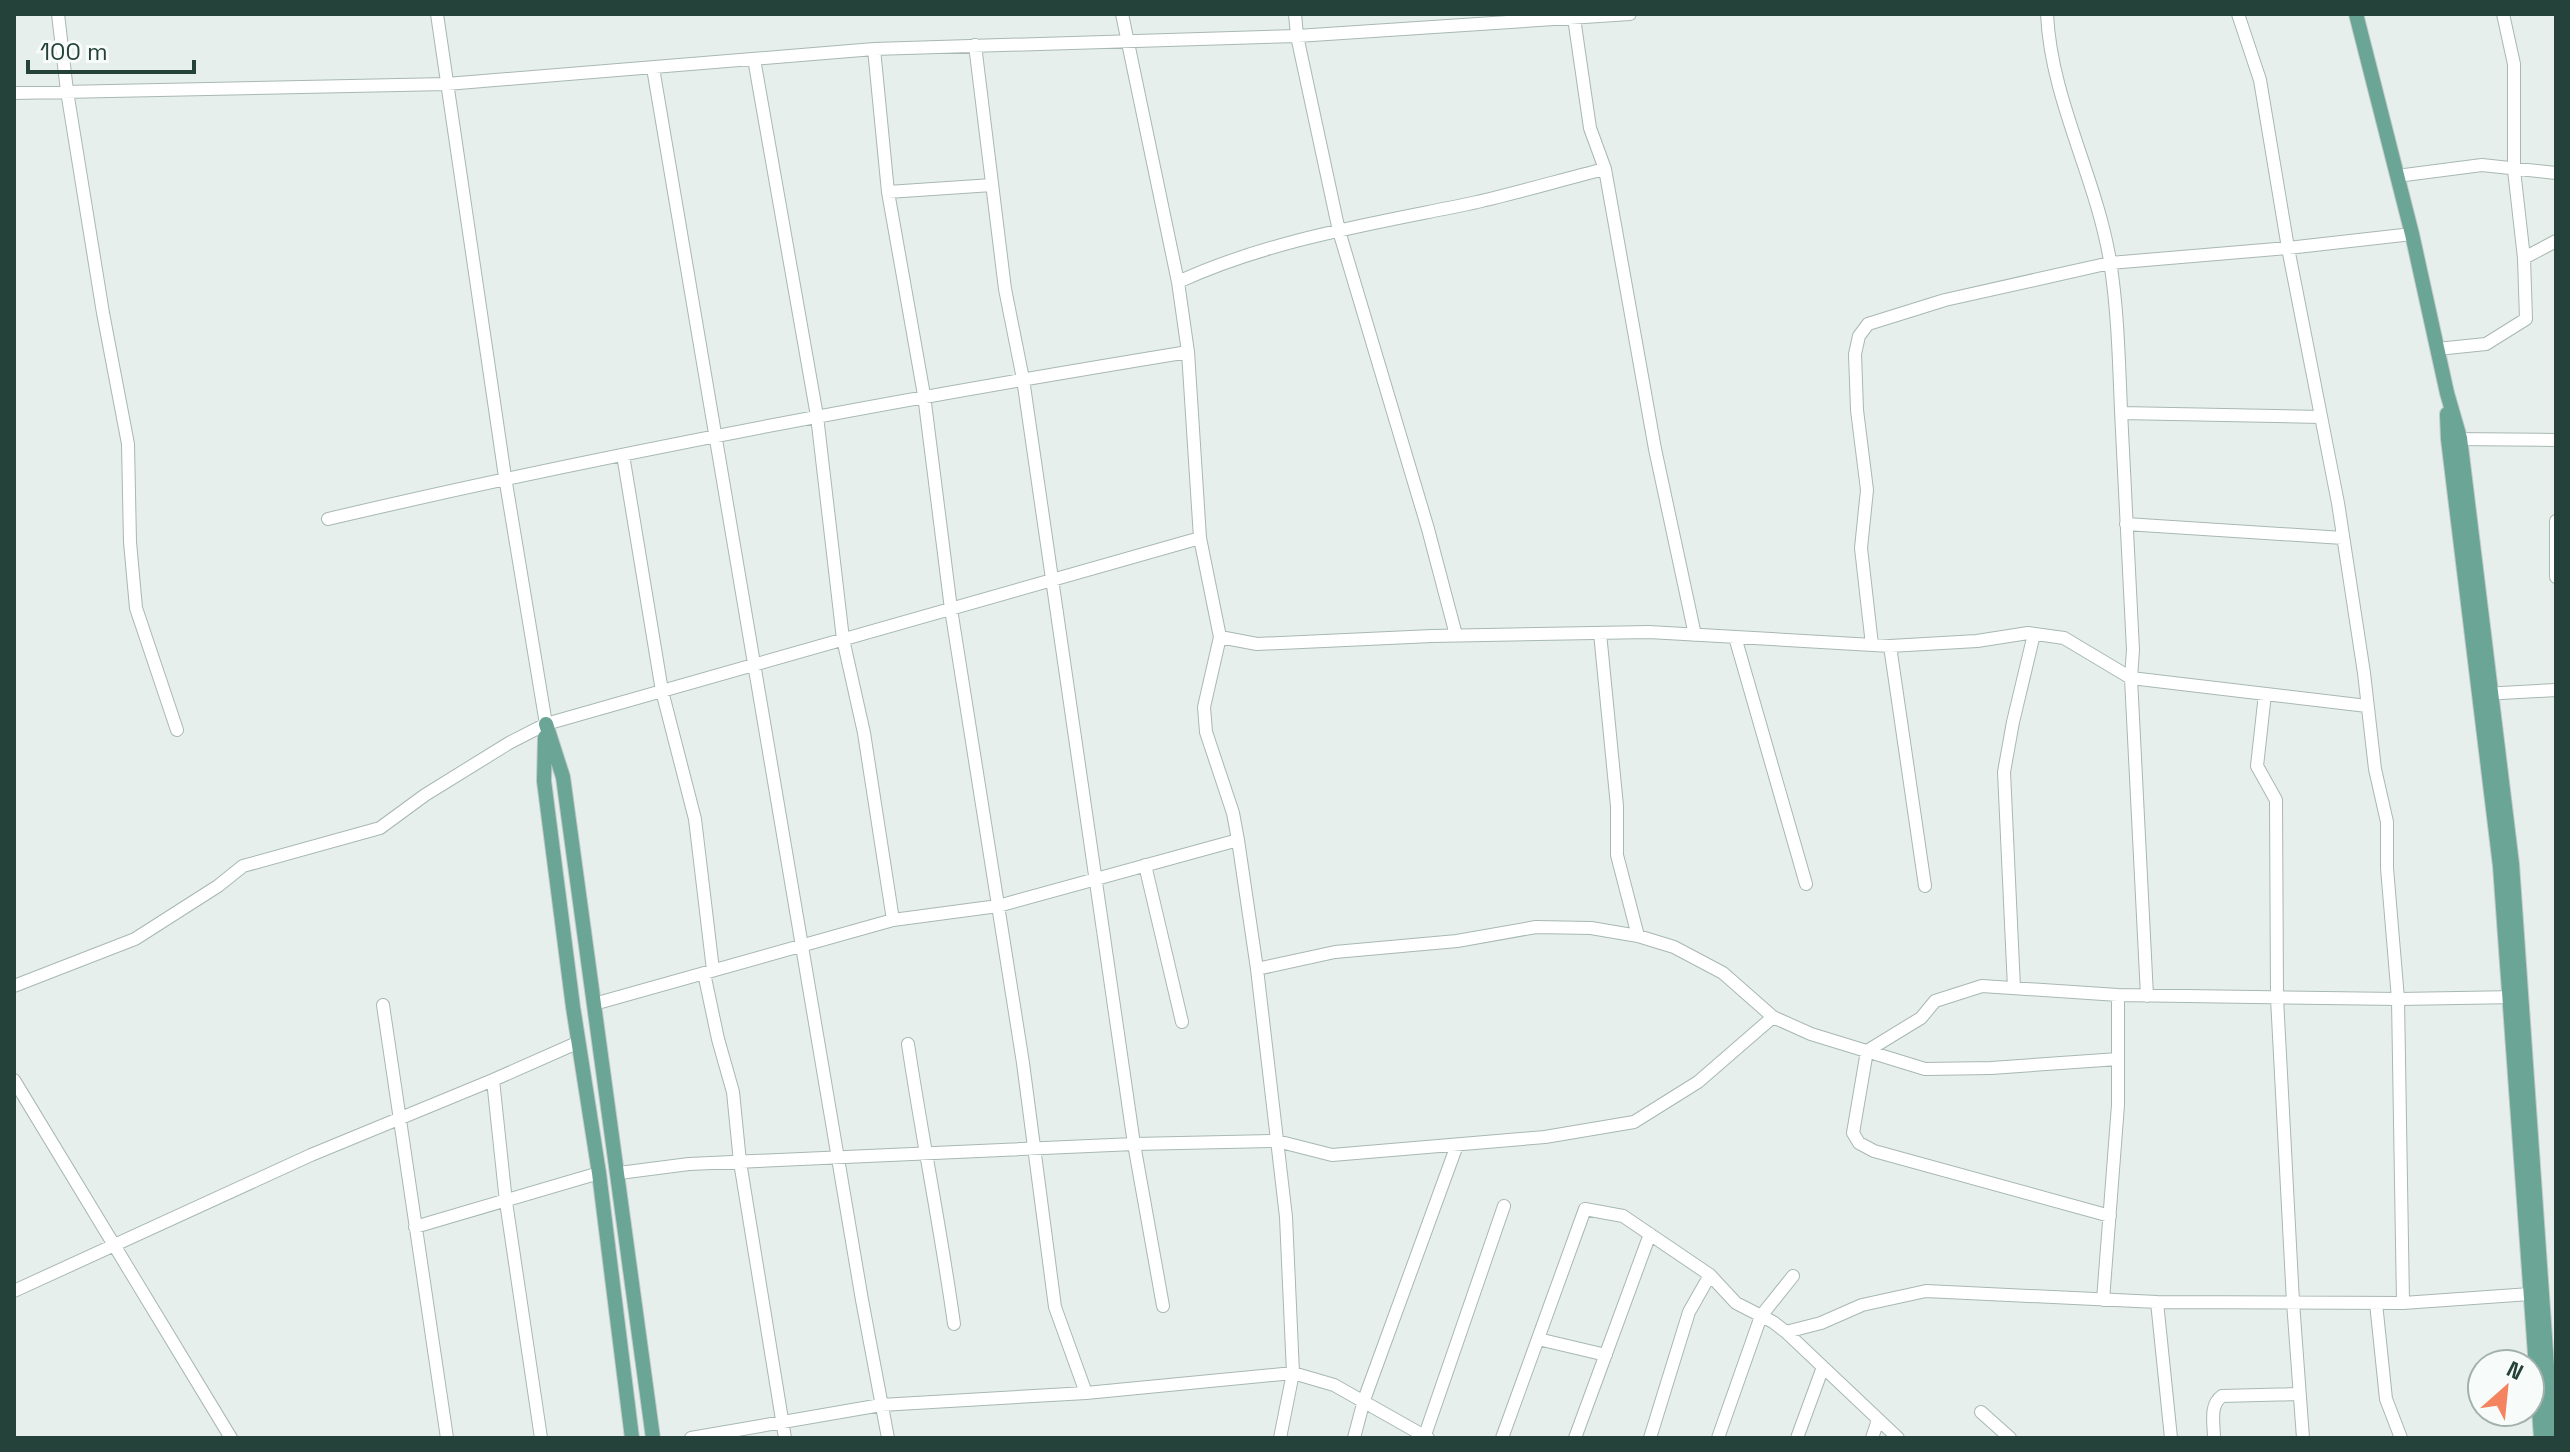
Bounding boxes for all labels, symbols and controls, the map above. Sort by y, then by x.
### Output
scale bar [28,24,194,74]
text: 100 m [40,36,108,67]
north arrow [2466,1348,2546,1428]
text: N [2502,1354,2528,1386]

